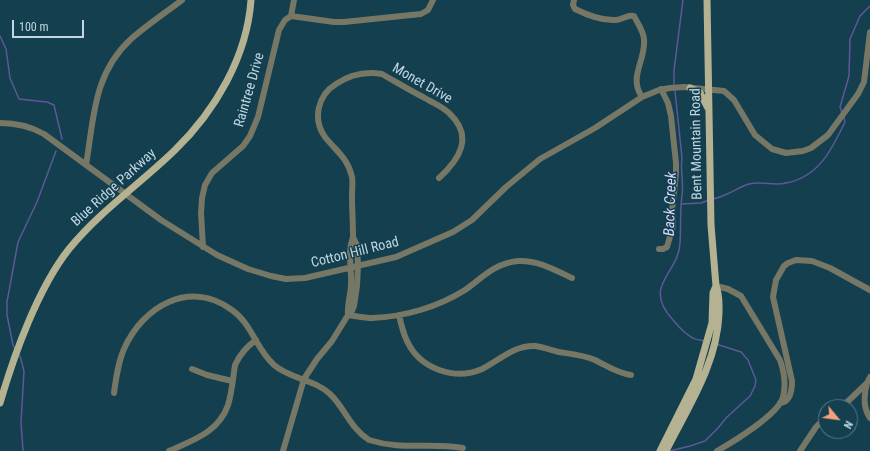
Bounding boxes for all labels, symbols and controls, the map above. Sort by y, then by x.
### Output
scale bar [14,12,86,38]
text: 100 m [19,20,49,34]
street label: Raintree Drive [231,51,269,129]
street label: Monet Drive [389,60,455,108]
street label: Bent Mountain Road [688,88,706,200]
street label: Blue Ridge Parkway [68,146,160,230]
water label: Back Creek [661,172,681,236]
street label: Cotton Hill Road [309,234,401,272]
north arrow [818,399,858,439]
text: N [841,418,855,431]

